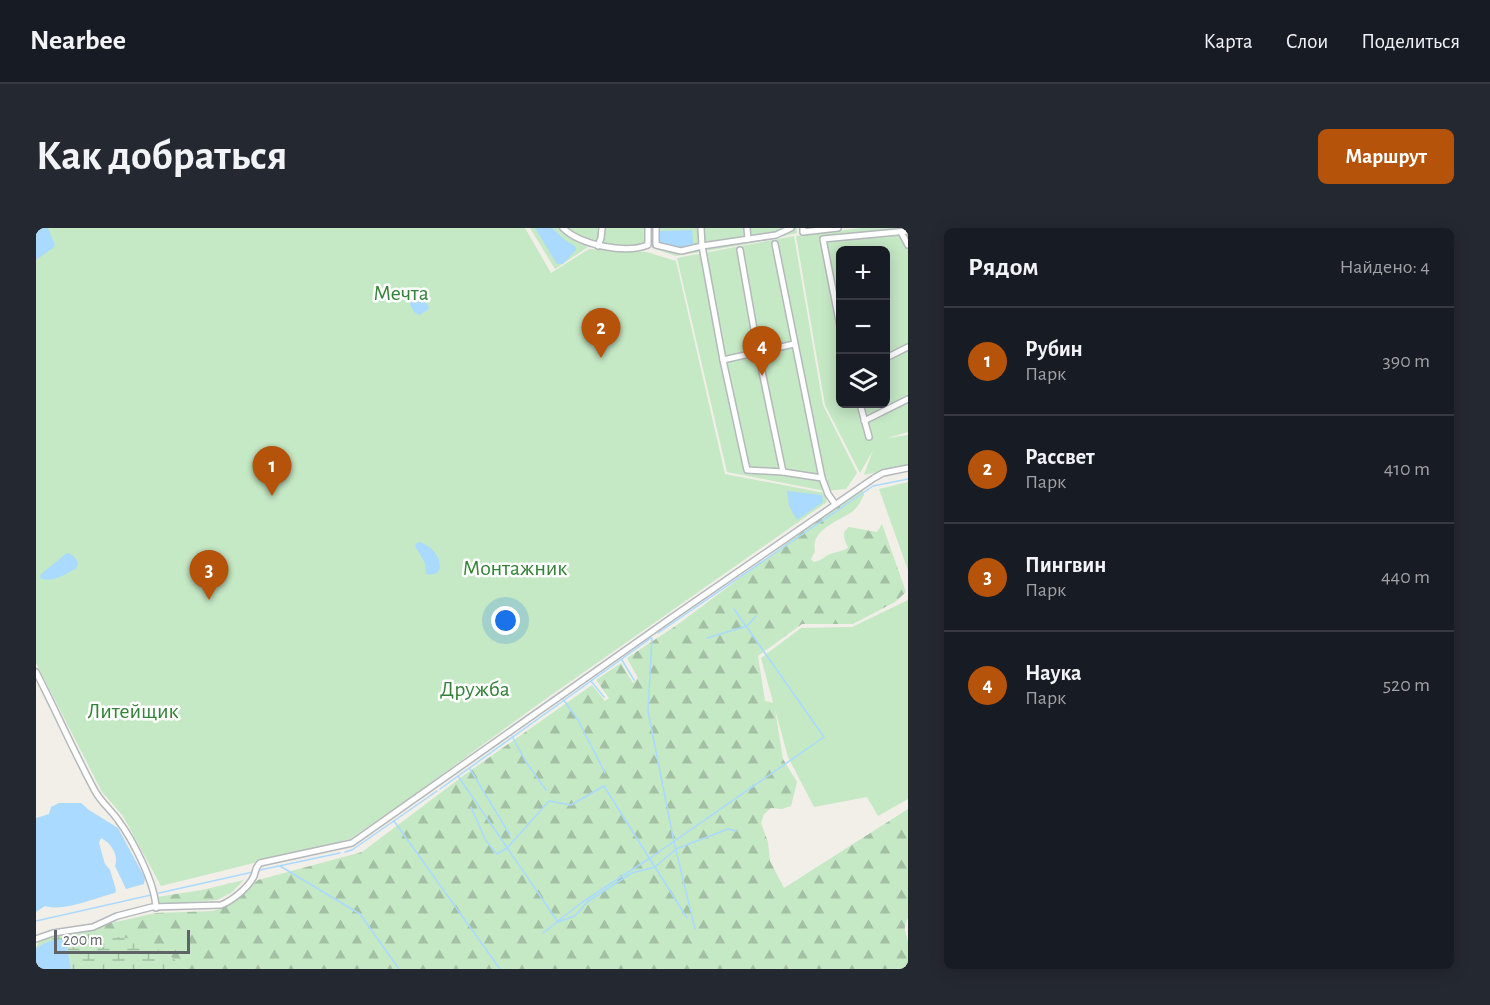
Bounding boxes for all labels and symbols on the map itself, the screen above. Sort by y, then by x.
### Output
park label: Мечта [373,282,429,304]
pin: 2 [582,308,620,358]
pin: 4 [742,326,782,376]
pin: 1 [252,446,292,496]
pin: 3 [190,550,228,600]
park label: Монтажник [463,557,567,579]
your location [491,606,520,635]
park label: Дружба [440,678,510,700]
park label: Литейщик [87,700,179,722]
scale bar [54,927,190,954]

